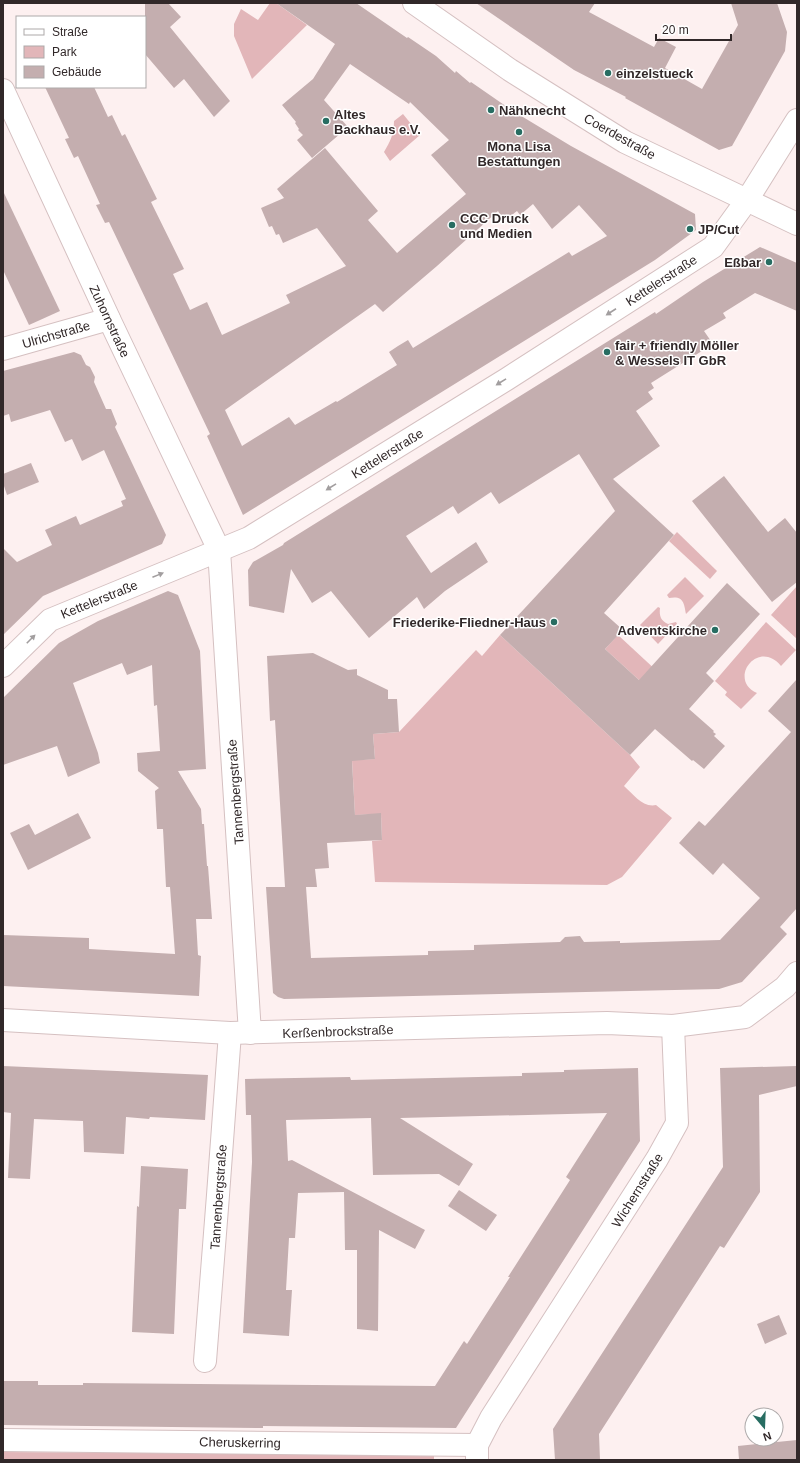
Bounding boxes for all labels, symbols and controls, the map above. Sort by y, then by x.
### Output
legend [16,16,146,88]
scale bar [656,16,731,42]
text: 20 m [662,23,689,37]
text: Straße [52,25,88,39]
text: Park [52,45,78,59]
text: Gebäude [52,65,102,79]
place label: einzelstueck [616,66,694,81]
marker: einzelstueck [603,68,613,78]
place label: Nähknecht [499,103,566,118]
marker: Nähknecht [486,105,496,115]
place label: Altes Backhaus e.V. [334,107,421,137]
street label: Coerdestraße [581,111,658,162]
marker: Altes Backhaus e.V. [321,116,331,126]
marker: Mona Lisa Bestattungen [514,127,524,137]
place label: Mona Lisa Bestattungen [477,139,561,169]
place label: CCC Druck und Medien [460,211,532,241]
marker: CCC Druck und Medien [447,220,457,230]
place label: JP/Cut [698,222,740,237]
marker: JP/Cut [685,224,695,234]
street label: Kettelerstraße [623,252,700,309]
place label: Eßbar [724,255,761,270]
marker: Eßbar [764,257,774,267]
street label: Zuhornstraße [86,283,133,360]
one-way arrow [606,308,616,316]
street label: Ulrichstraße [20,318,92,351]
place label: fair + friendly Möller & Wessels IT GbR [615,338,739,368]
marker: fair + friendly Möller & Wessels IT GbR [602,347,612,357]
one-way arrow [495,379,507,386]
street label: Kettelerstraße [349,425,426,481]
one-way arrow [325,484,337,491]
one-way arrow [152,572,164,579]
street label: Kettelerstraße [59,577,140,622]
place label: Friederike-Fliedner-Haus [393,615,546,630]
marker: Friederike-Fliedner-Haus [549,617,559,627]
place label: Adventskirche [617,623,707,638]
marker: Adventskirche [710,625,720,635]
one-way arrow [26,634,36,644]
street label: Tannenbergstraße [224,739,247,845]
street label: Kerßenbrockstraße [282,1022,394,1041]
street label: Tannenbergstraße [207,1144,230,1250]
street label: Wichernstraße [609,1150,666,1230]
north arrow [744,1407,784,1447]
text: N [761,1429,773,1443]
street label: Cheruskerring [199,1434,281,1451]

